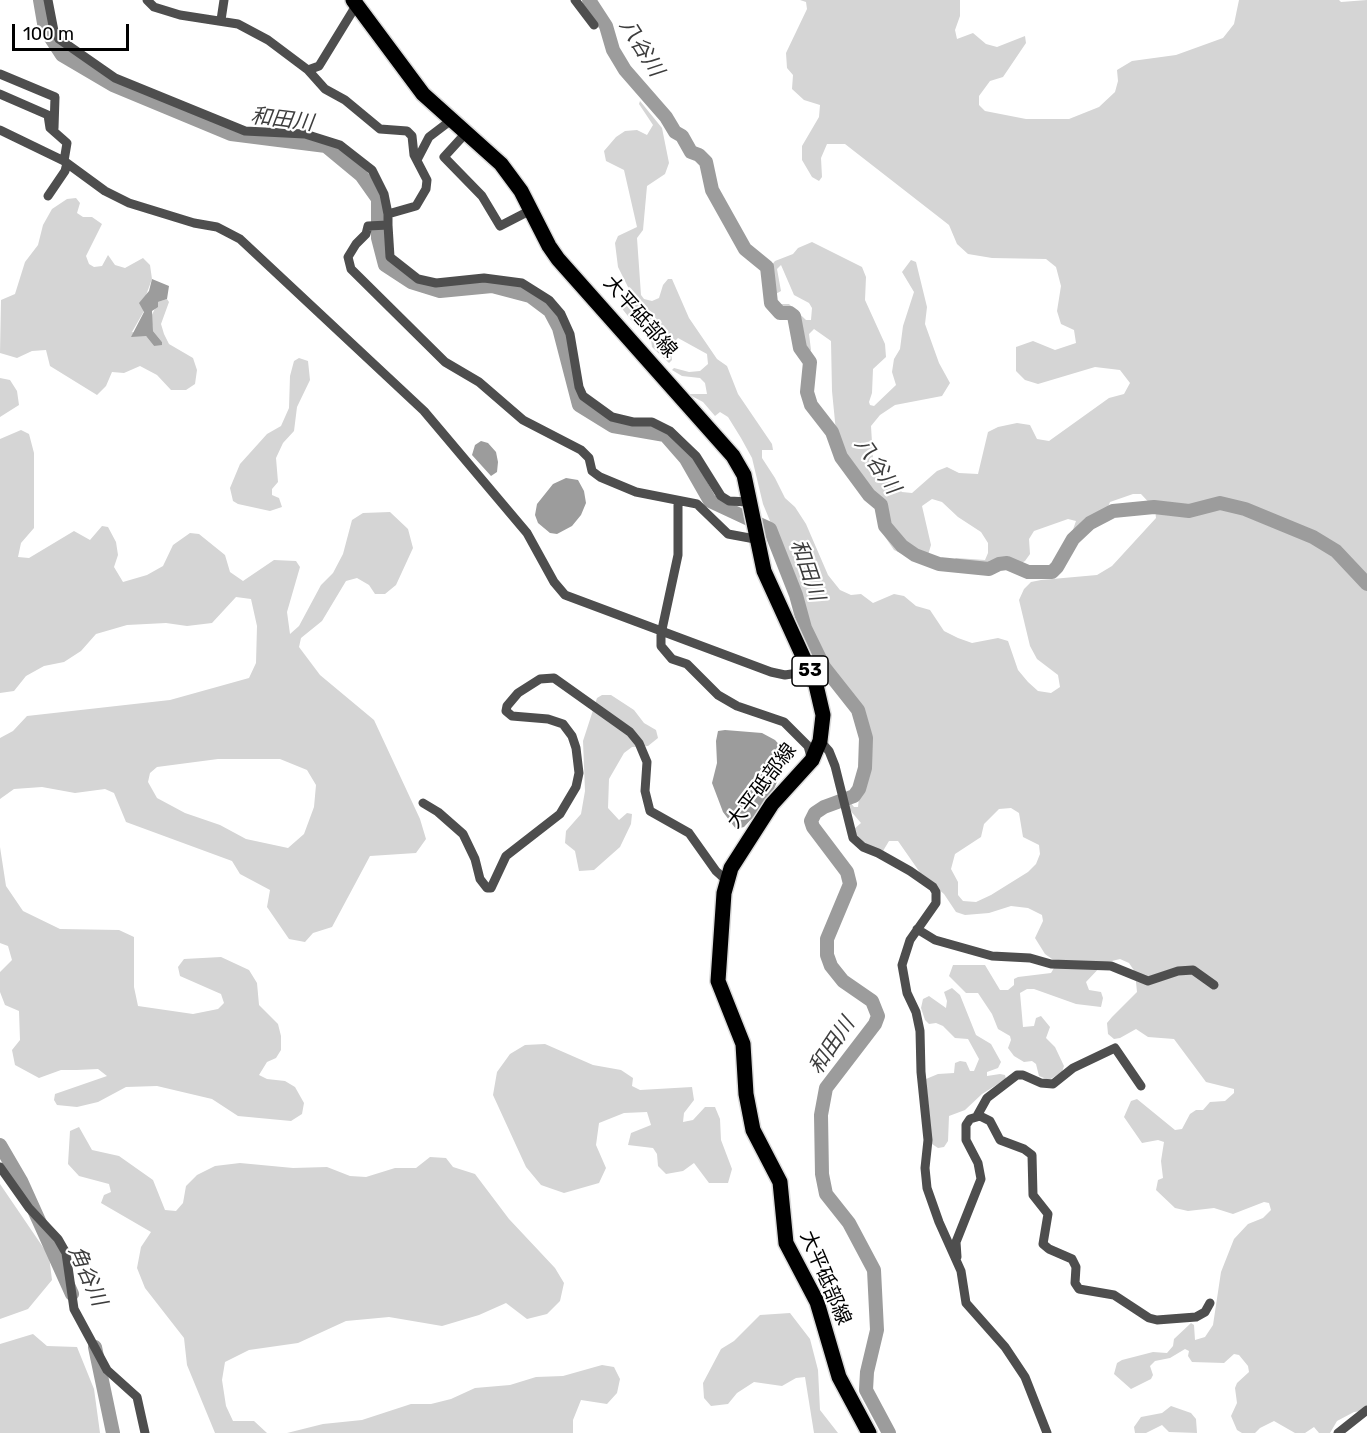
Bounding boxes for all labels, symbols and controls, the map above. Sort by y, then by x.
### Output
scale bar [15,12,132,50]
water label: 八谷川 [614,15,668,81]
text: 100 m [23,23,74,45]
water label: 和田川 [249,104,315,136]
street label: 大平砥部線 [598,271,682,363]
water label: 八谷川 [849,433,905,499]
water label: 和田川 [785,536,829,604]
road number: 53 [792,656,828,686]
street label: 大平砥部線 [722,739,802,833]
water label: 和田川 [804,1013,860,1079]
street label: 大平砥部線 [794,1227,856,1329]
water label: 角谷川 [63,1242,111,1310]

